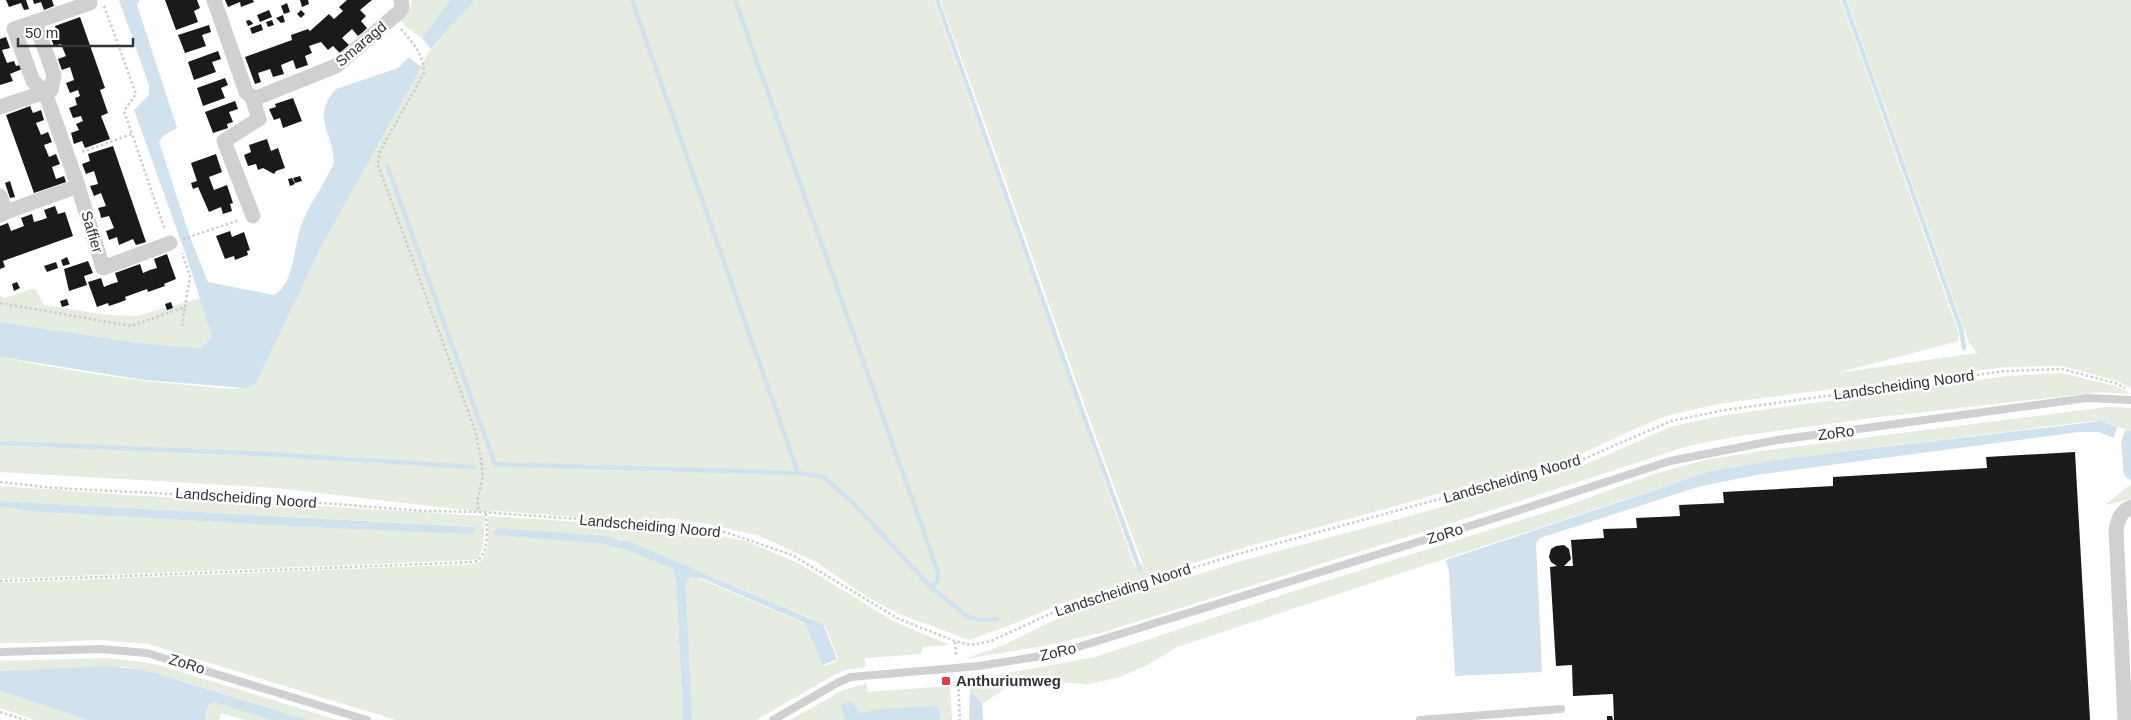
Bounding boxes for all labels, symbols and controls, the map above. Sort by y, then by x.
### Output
scale bar [18,15,132,47]
street label: Smaragd [332,18,389,70]
text: 50 m [25,24,58,41]
street label: Saffier [78,209,107,255]
street label: Landscheiding Noord [1833,366,1975,403]
street label: ZoRo [1817,422,1855,443]
street label: Landscheiding Noord [1441,451,1582,506]
street label: Landscheiding Noord [175,484,317,511]
street label: Landscheiding Noord [579,511,721,540]
street label: ZoRo [1425,520,1465,547]
street label: Landscheiding Noord [1053,560,1193,620]
street label: ZoRo [1038,639,1078,664]
street label: ZoRo [167,650,207,677]
place label: Anthuriumweg [956,672,1061,689]
marker: Anthuriumweg [940,675,952,687]

